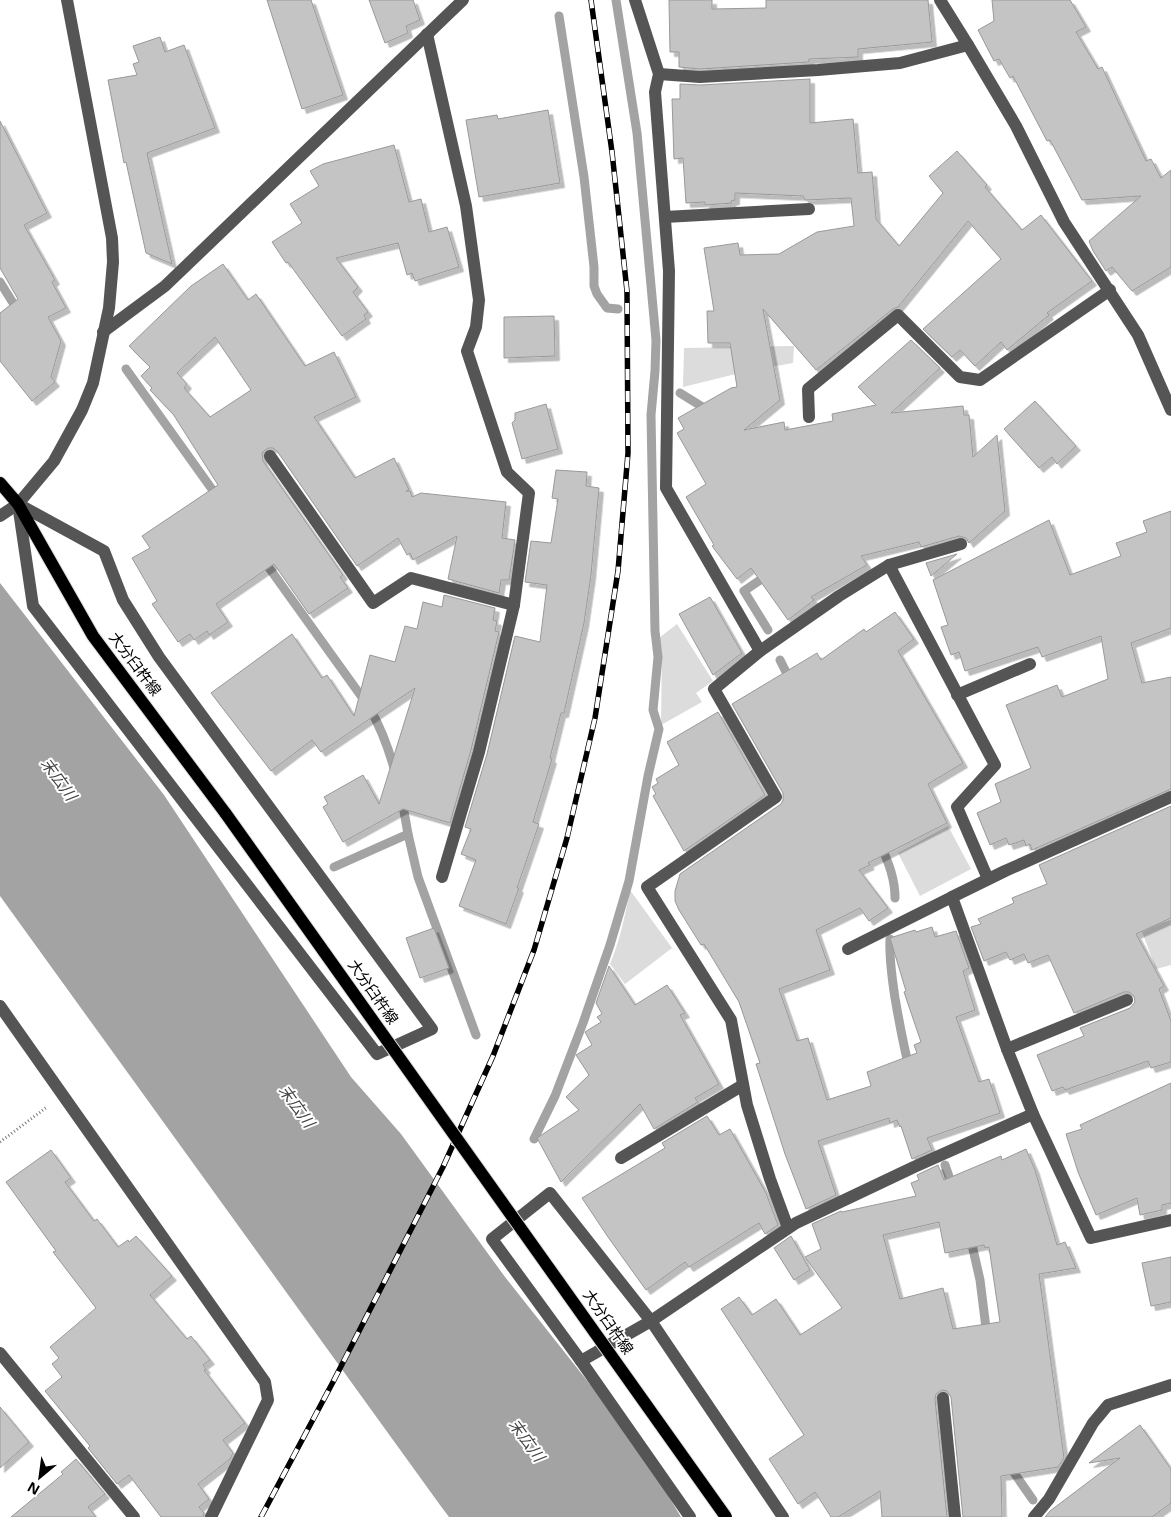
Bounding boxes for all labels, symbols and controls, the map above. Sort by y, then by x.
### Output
street label: 大分臼杵線 [105,627,166,699]
water label: 末広川 [36,753,83,806]
street label: 大分臼杵線 [344,955,404,1028]
water label: 末広川 [274,1080,321,1133]
street label: 大分臼杵線 [579,1285,639,1358]
water label: 末広川 [504,1414,551,1467]
north arrow [15,1452,65,1502]
text: N [24,1478,43,1500]

